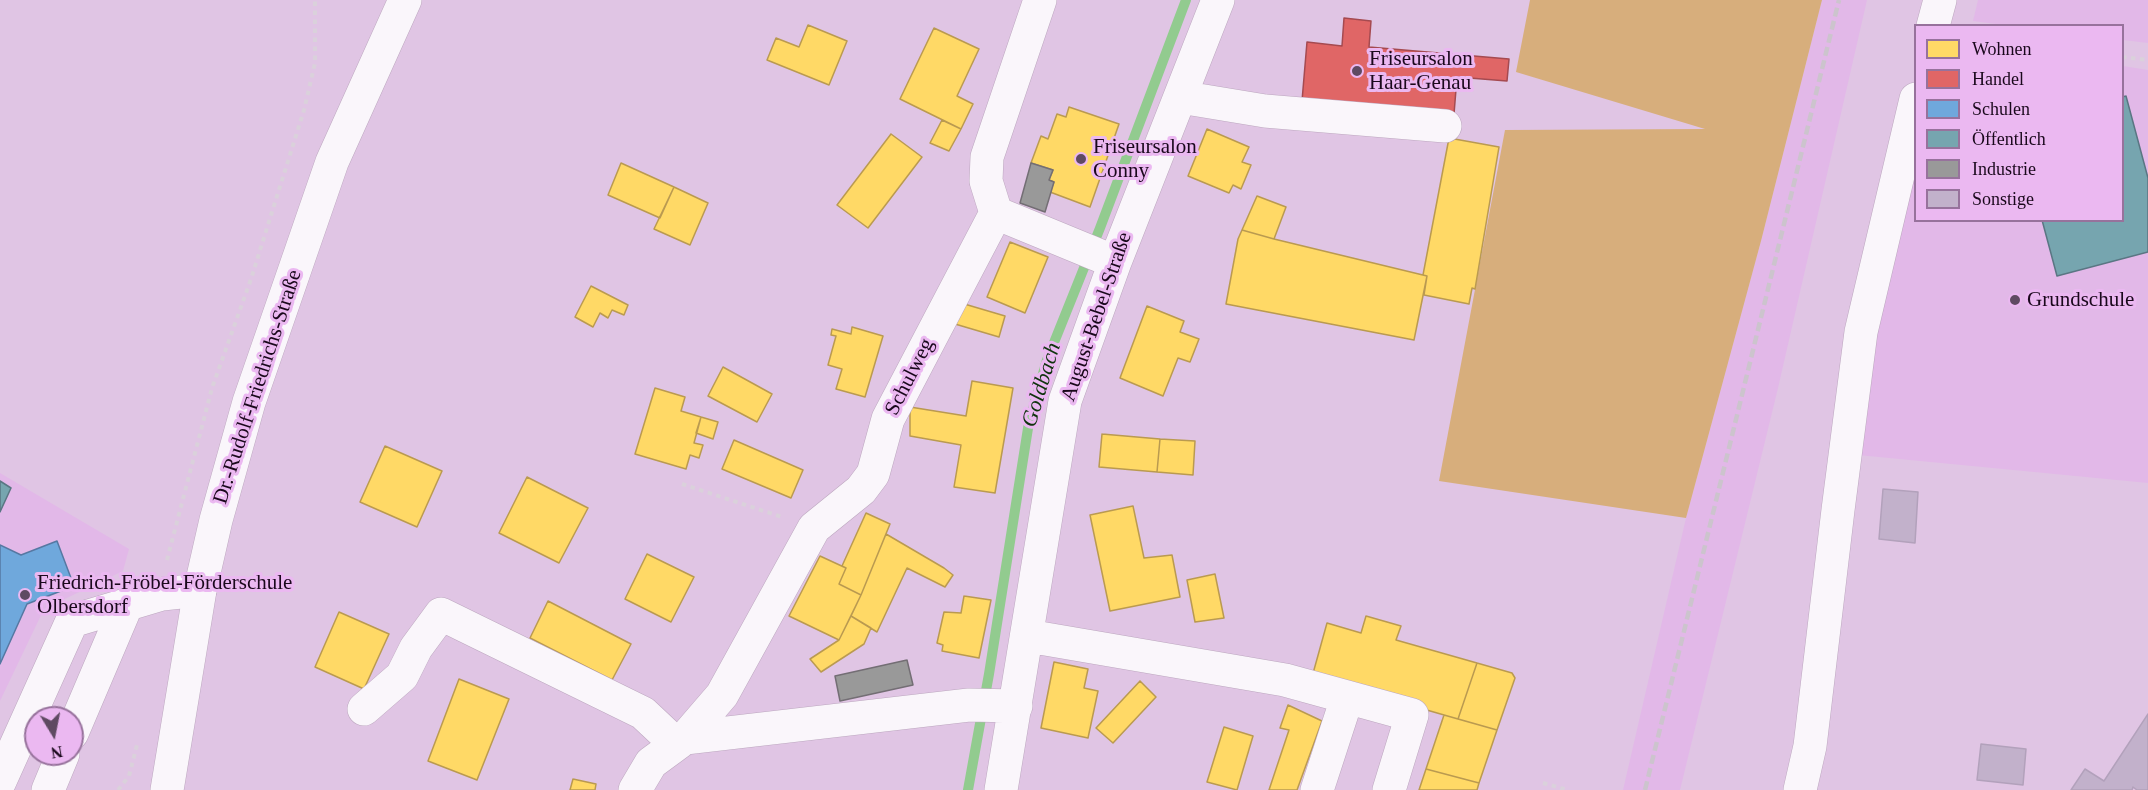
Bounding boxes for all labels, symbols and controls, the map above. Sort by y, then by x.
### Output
legend [1914,24,2124,222]
text: Wohnen [1972,39,2032,59]
place label: Friseursalon Haar-Genau [1369,46,1473,96]
marker: Friseursalon Haar-Genau [1350,64,1364,78]
text: Handel [1972,69,2024,89]
text: Schulen [1972,99,2030,119]
text: Öffentlich [1972,129,2046,149]
place label: Friseursalon Conny [1093,134,1197,184]
marker: Friseursalon Conny [1074,152,1088,166]
text: Industrie [1972,159,2036,179]
text: Sonstige [1972,189,2034,209]
street label: August-Bebel-Straße [1056,229,1138,405]
street label: Dr.-Rudolf-Friedrichs-Straße [208,267,308,507]
place label: Grundschule [2027,287,2134,313]
marker: Grundschule [2008,293,2022,307]
street label: Schulweg [880,334,940,420]
water label: Goldbach [1017,340,1067,430]
place label: Friedrich-Fröbel-Förderschule Olbersdorf [37,570,292,620]
marker: Friedrich-Fröbel-Förderschule Olbersdorf [18,588,32,602]
north arrow [24,706,84,766]
text: N [50,743,64,762]

